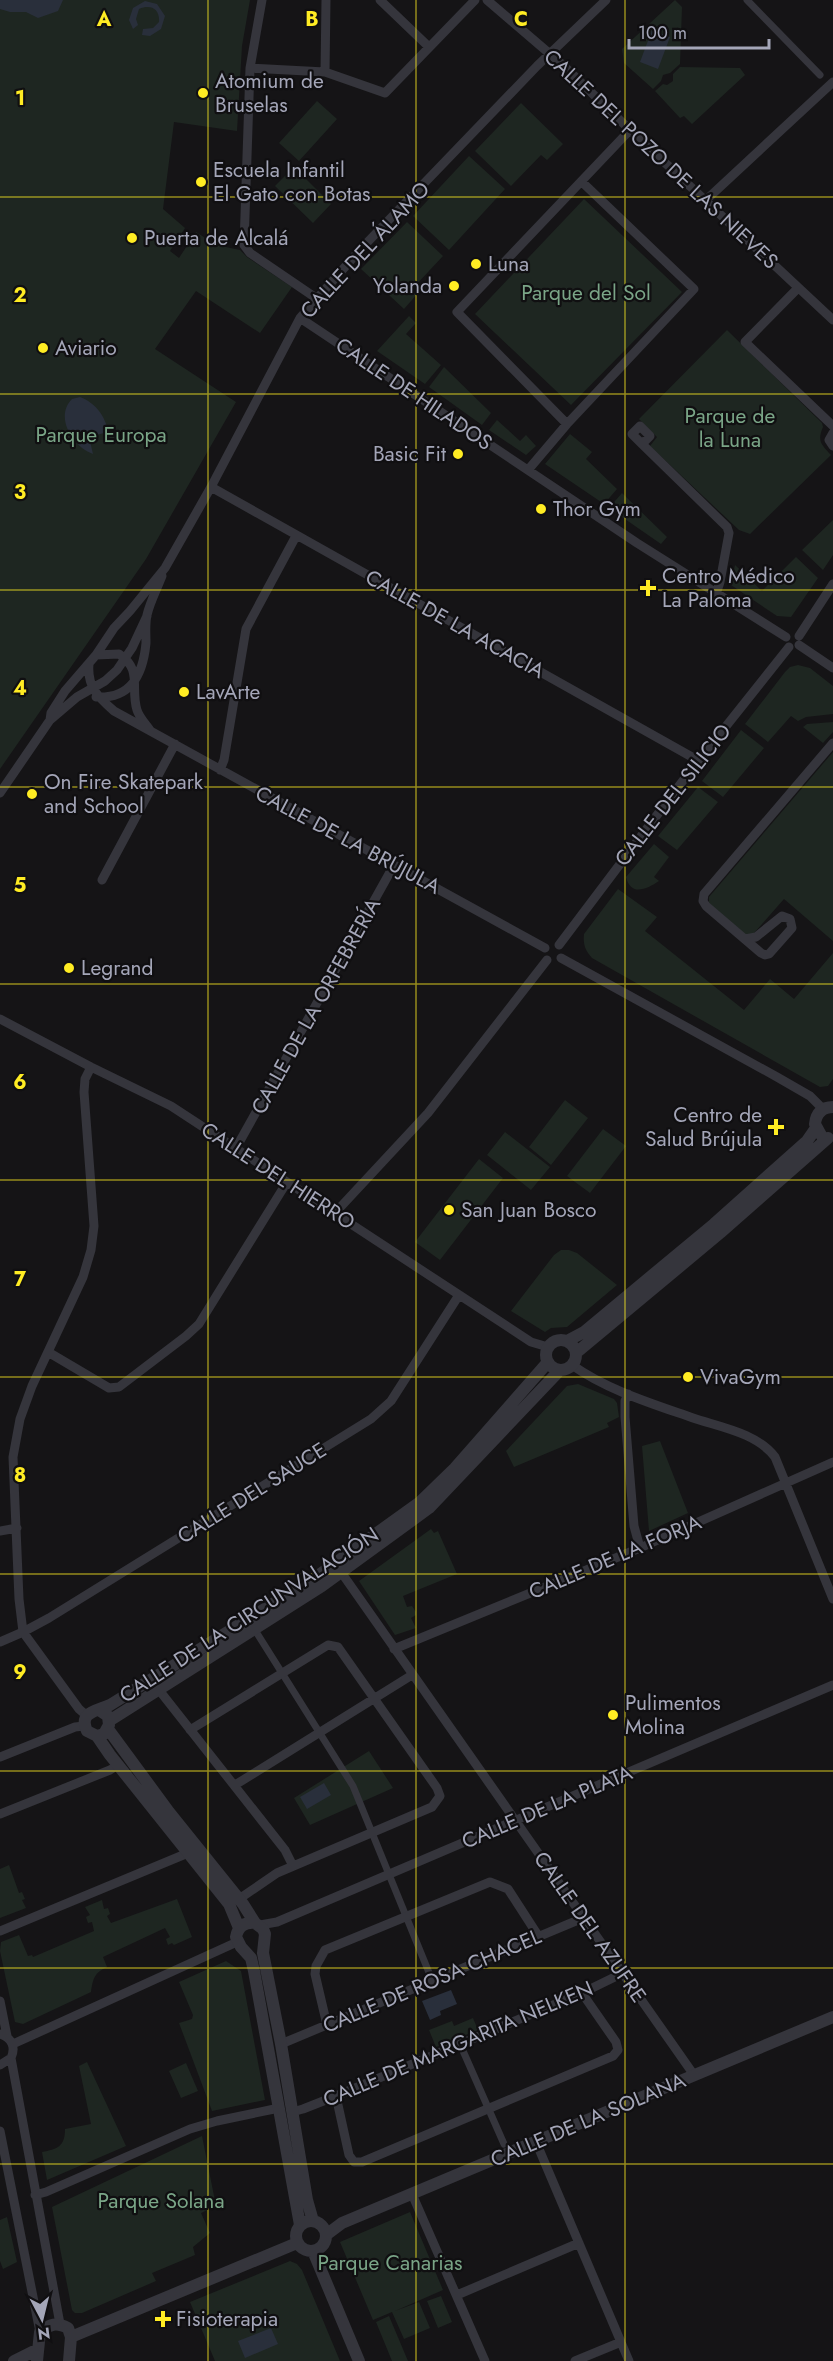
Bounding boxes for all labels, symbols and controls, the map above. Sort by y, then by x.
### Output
text: A [96,5,112,34]
text: B [305,5,319,34]
text: C [514,5,528,34]
scale bar [629,12,768,50]
text: 100 m [638,20,687,46]
street label: CALLE DEL POZO DE LAS NIEVES [537,42,785,276]
place label: Atomium de Bruselas [215,66,324,120]
text: 1 [15,84,25,113]
marker: Atomium de Bruselas [196,86,210,100]
place label: Escuela Infantil El Gato con Botas [213,155,370,209]
marker: Escuela Infantil El Gato con Botas [194,175,208,189]
street label: CALLE DEL ÁLAMO [293,175,437,325]
place label: Puerta de Alcalá [144,223,289,253]
marker: Puerta de Alcalá [125,231,139,245]
place label: Luna [488,249,529,279]
marker: Luna [469,257,483,271]
place label: Yolanda [373,271,442,301]
park label: Parque del Sol [521,278,651,308]
marker: Yolanda [447,279,461,293]
text: 2 [13,281,27,310]
street label: CALLE DE HILADOS [330,330,498,458]
place label: Aviario [55,333,117,363]
marker: Aviario [36,341,50,355]
park label: Parque de la Luna [685,401,776,455]
park label: Parque Europa [36,420,166,450]
place label: Basic Fit [373,439,446,469]
marker: Basic Fit [451,447,465,461]
text: 3 [14,478,26,507]
place label: Thor Gym [553,494,641,524]
marker: Thor Gym [534,502,548,516]
place label: Centro Médico La Paloma [662,561,795,615]
street label: CALLE DE LA ACACIA [360,562,550,686]
marker: Centro Médico La Paloma [639,579,657,597]
text: 4 [13,674,27,703]
place label: LavArte [196,677,261,707]
marker: LavArte [177,685,191,699]
street label: CALLE DEL SILICIO [608,717,738,873]
place label: On Fire Skatepark and School [44,767,204,821]
street label: CALLE DE LA BRÚJULA [250,778,446,902]
marker: On Fire Skatepark and School [25,787,39,801]
text: 5 [14,871,27,900]
street label: CALLE DE LA ORFEBRERÍA [244,892,388,1120]
place label: Legrand [81,953,154,983]
marker: Legrand [62,961,76,975]
text: 6 [13,1068,27,1097]
place label: Centro de Salud Brújula [645,1100,762,1154]
street label: CALLE DEL HIERRO [195,1115,361,1237]
marker: Centro de Salud Brújula [767,1118,785,1136]
place label: San Juan Bosco [461,1195,597,1225]
marker: San Juan Bosco [442,1203,456,1217]
text: 7 [14,1265,27,1294]
place label: VivaGym [700,1362,781,1392]
marker: VivaGym [681,1370,695,1384]
street label: CALLE DEL SAUCE [172,1435,332,1551]
text: 8 [14,1461,26,1490]
street label: CALLE DE LA FORJA [524,1507,706,1607]
street label: CALLE DE LA CIRCUNVALACIÓN [114,1520,384,1710]
text: 9 [13,1658,27,1687]
place label: Pulimentos Molina [625,1688,721,1742]
marker: Pulimentos Molina [606,1708,620,1722]
street label: CALLE DE LA PLATA [457,1757,637,1856]
street label: CALLE DEL AZUFRE [527,1845,653,2009]
street label: CALLE DE ROSA CHACEL [318,1921,546,2041]
street label: CALLE DE MARGARITA NELKEN [318,1973,598,2115]
street label: CALLE DE LA SOLANA [486,2065,690,2175]
park label: Parque Solana [97,2186,225,2216]
park label: Parque Canarias [318,2248,462,2278]
north arrow [12,2289,72,2349]
place label: Fisioterapia [176,2304,278,2334]
marker: Fisioterapia [154,2310,172,2328]
text: N [36,2321,51,2346]

